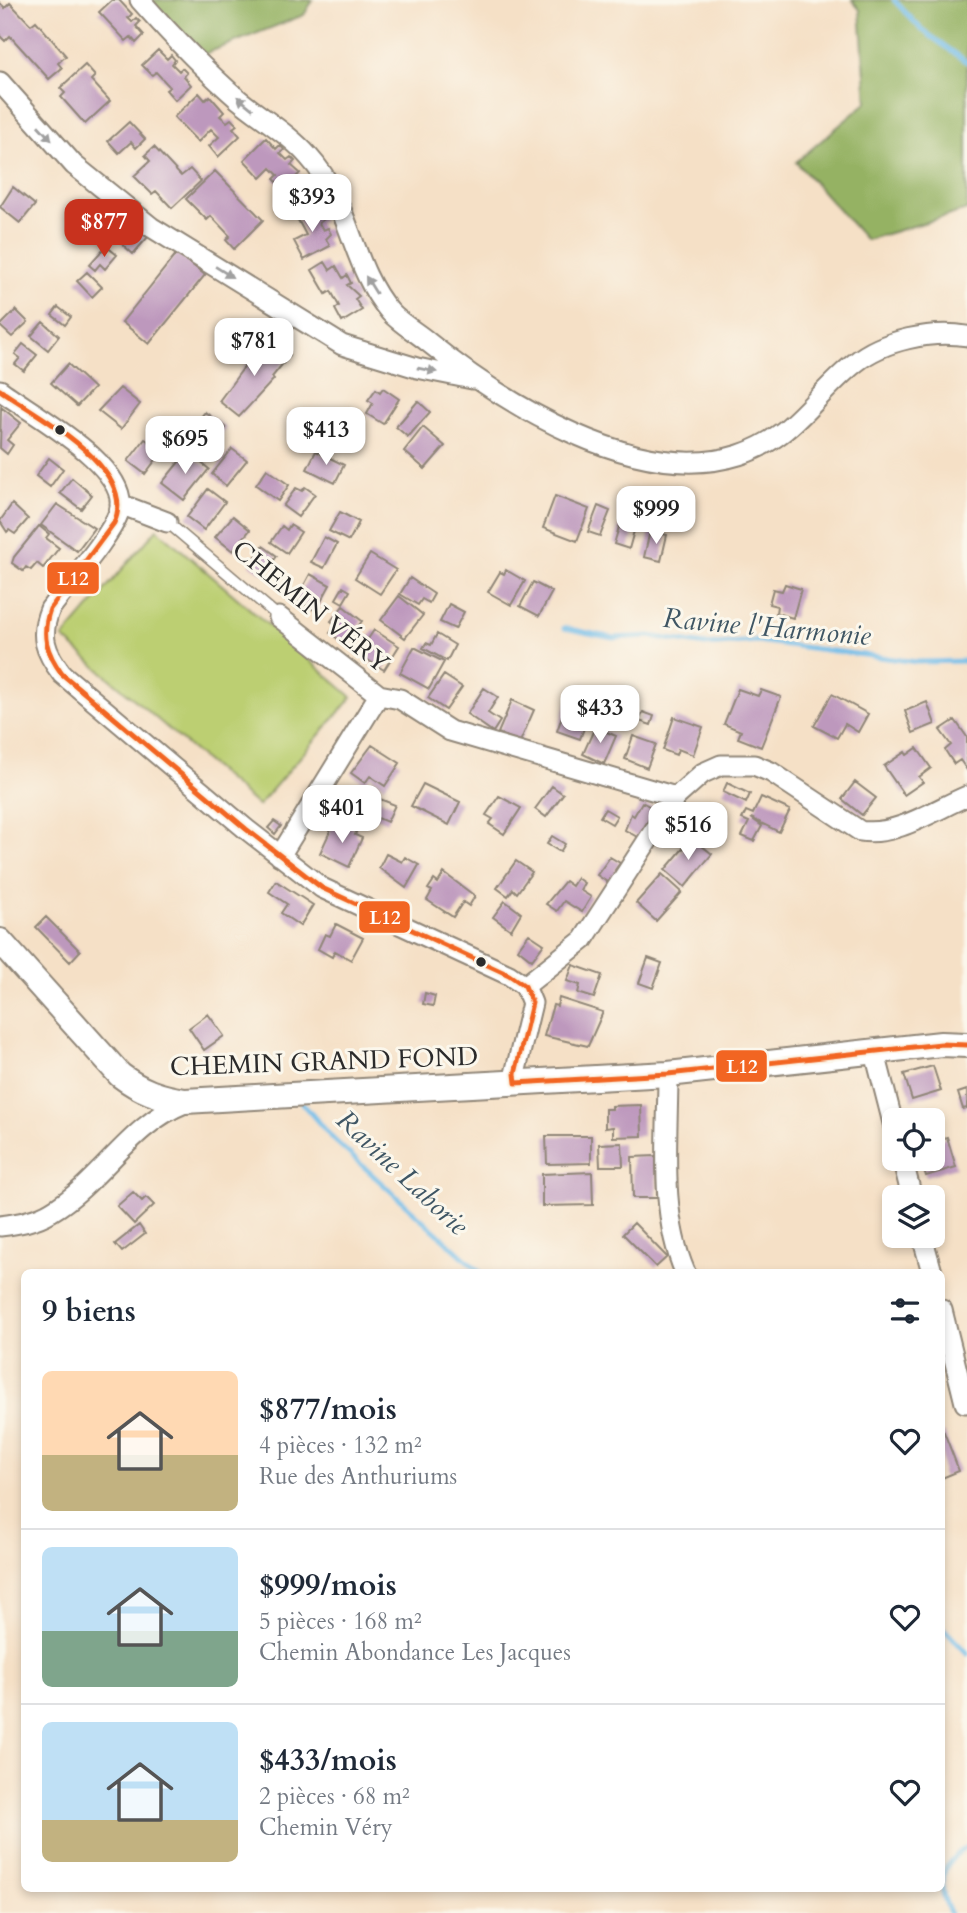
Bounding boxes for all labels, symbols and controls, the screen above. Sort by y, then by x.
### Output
one-way arrow [236,96,254,111]
one-way arrow [37,124,53,142]
pin: $393 [271,174,353,234]
text: $393 [288,181,336,212]
pin: $877 [63,200,145,259]
text: $877 [80,206,128,237]
one-way arrow [214,266,233,279]
one-way arrow [365,275,378,295]
pin: $781 [213,318,295,378]
text: $781 [230,325,278,356]
one-way arrow [416,365,438,376]
pin: $413 [285,407,367,467]
text: $413 [302,414,350,445]
pin: $695 [144,416,226,476]
unlabelled marker [53,423,67,437]
text: $695 [161,423,209,454]
pin: $999 [615,486,697,546]
text: $999 [632,493,680,524]
street label: CHEMIN VÉRY [225,532,397,681]
line badge: L12 [46,561,100,595]
text: L12 [57,566,89,592]
water label: Ravine l'Harmonie [661,599,873,655]
pin: $433 [559,686,641,745]
text: $433 [576,692,624,723]
pin: $401 [301,786,383,845]
text: $401 [318,792,366,823]
pin: $516 [647,802,729,862]
text: $516 [664,809,712,840]
line badge: L12 [358,900,411,934]
text: L12 [369,905,401,931]
unlabelled marker [474,955,488,969]
street label: CHEMIN GRAND FOND [169,1039,479,1084]
line badge: L12 [715,1049,768,1083]
text: L12 [726,1054,758,1080]
water label: Ravine Laborie [328,1101,477,1244]
map controls [882,1108,945,1248]
button: locate [882,1108,945,1171]
button: layers [882,1185,945,1248]
text: 9 biens [42,1291,136,1332]
icon: filters [886,1292,924,1330]
text: $877/mois [259,1389,397,1430]
icon: home [98,1399,182,1483]
icon: heart [886,1422,924,1460]
text: 4 pièces · 132 m² [259,1430,422,1461]
text: Rue des Anthuriums [259,1461,457,1492]
text: $999/mois [259,1565,397,1606]
icon: home [98,1575,182,1659]
icon: heart [886,1598,924,1636]
text: 5 pièces · 168 m² [259,1606,422,1637]
text: Chemin Abondance Les Jacques [259,1637,571,1668]
text: $433/mois [259,1740,397,1781]
icon: home [98,1750,182,1834]
icon: heart [886,1773,924,1811]
text: 2 pièces · 68 m² [259,1781,410,1812]
text: Chemin Véry [259,1812,393,1843]

